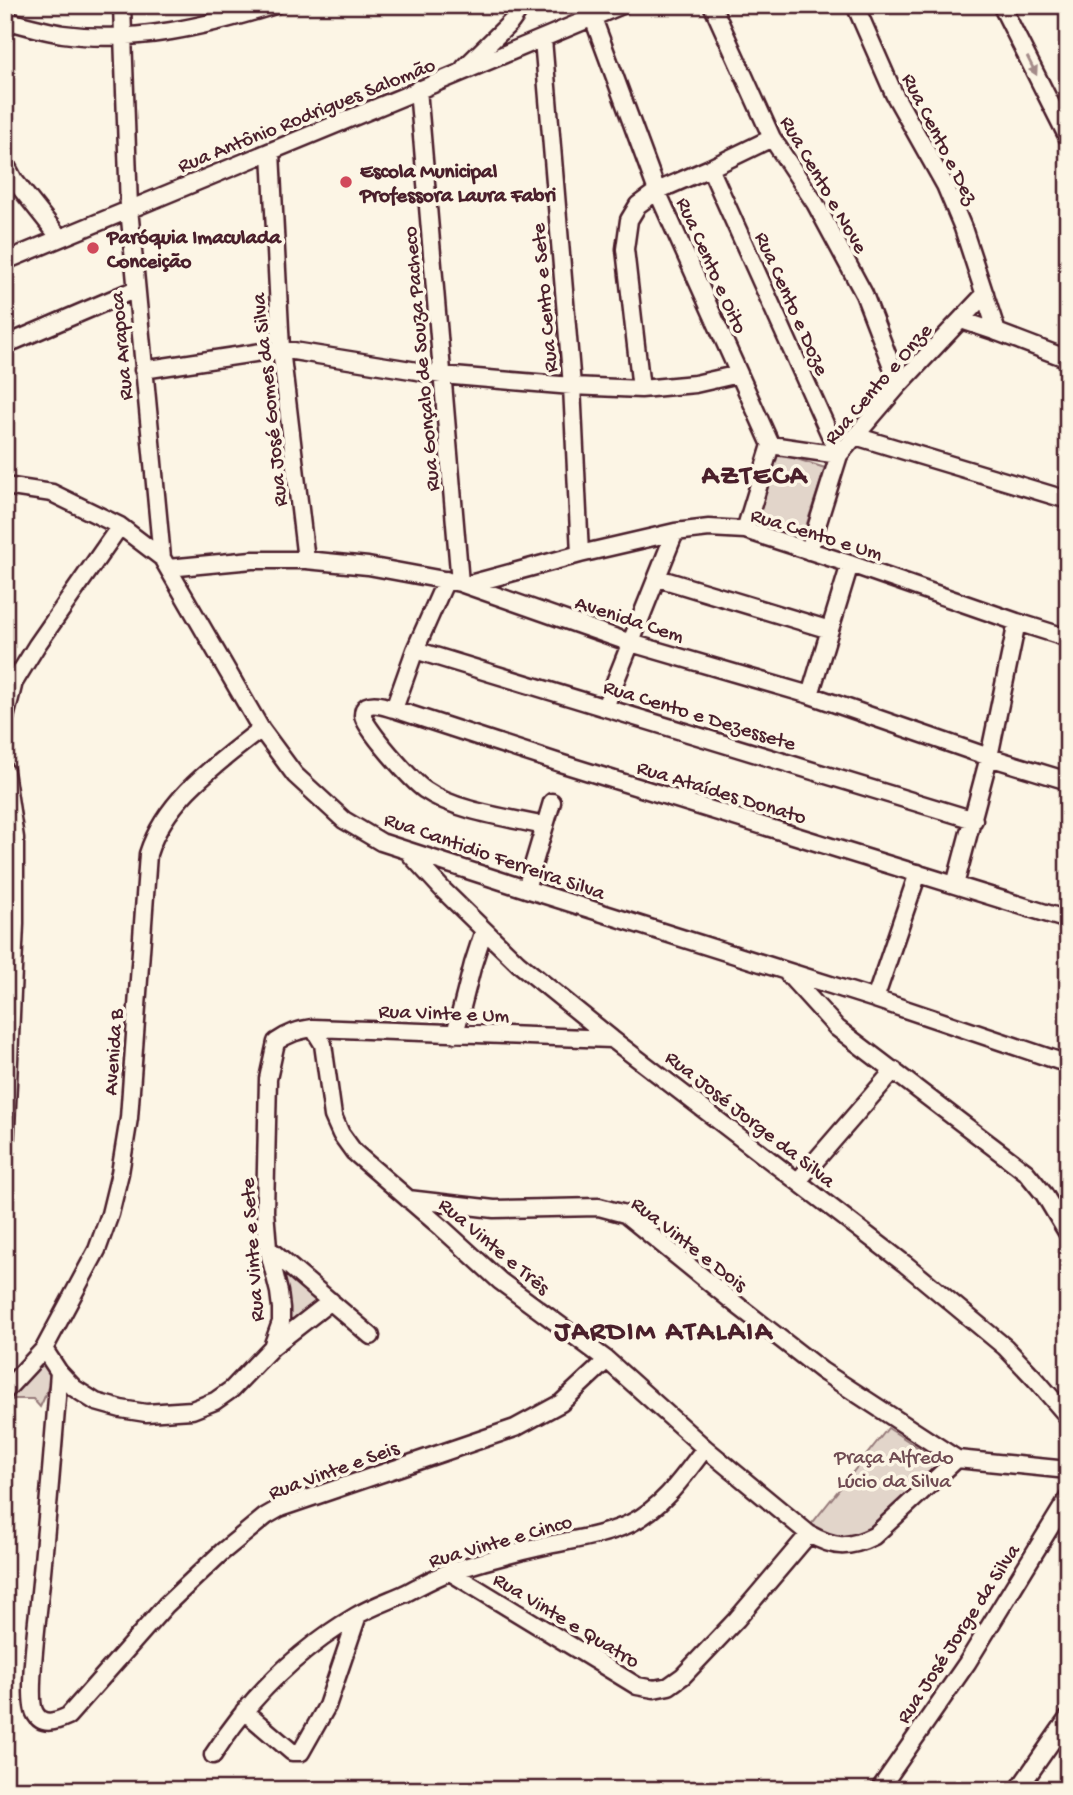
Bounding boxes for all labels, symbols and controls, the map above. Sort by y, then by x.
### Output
street label: Rua Antônio Rodrigues Salomão [175,54,440,180]
one-way arrow [1027,56,1038,76]
street label: Rua Cento e Dez [894,70,982,210]
street label: Rua Cento e Nove [772,113,872,260]
place label: Escola Municipal Professora Laura Fabri [359,161,556,210]
marker: Escola Municipal Professora Laura Fabri [338,174,354,190]
street label: Rua Cento e Oito [669,194,751,339]
street label: Rua Cento e Sete [527,221,565,373]
street label: Rua Gonçalo de Souza Pacheco [399,225,448,492]
place label: Paróquia Imaculada Conceição [106,227,282,276]
street label: Rua Cento e Doze [747,229,833,381]
marker: Paróquia Imaculada Conceição [85,240,101,256]
street label: Rua Arapoca [106,289,141,401]
street label: Rua José Gomes da Silva [248,290,295,508]
street label: Rua Cento e Onze [820,319,940,451]
district label: AZTECA [701,461,809,494]
street label: Rua Cento e Um [747,504,885,568]
street label: Avenida Cem [571,592,687,651]
street label: Rua Cento e Dezessete [600,676,800,759]
street label: Rua Ataídes Donato [633,757,809,832]
street label: Rua Cantidio Ferreira Silva [380,809,609,908]
street label: Rua Vinte e Um [378,1001,510,1030]
street label: Avenida B [100,1007,131,1096]
street label: Rua José Jorge da Silva [659,1047,840,1196]
street label: Rua Vinte e Sete [237,1176,272,1322]
street label: Rua Vinte e Dois [625,1193,752,1300]
street label: Rua Vinte e Três [432,1194,555,1302]
district label: JARDIM ATALAIA [554,1317,774,1350]
street label: Rua Vinte e Seis [266,1437,404,1507]
park label: Praça Alfredo Lúcio da Silva [833,1447,954,1496]
street label: Rua Vinte e Cinco [426,1511,576,1576]
street label: Rua José Jorge da Silva [893,1539,1028,1729]
street label: Rua Vinte e Quatro [487,1568,643,1676]

